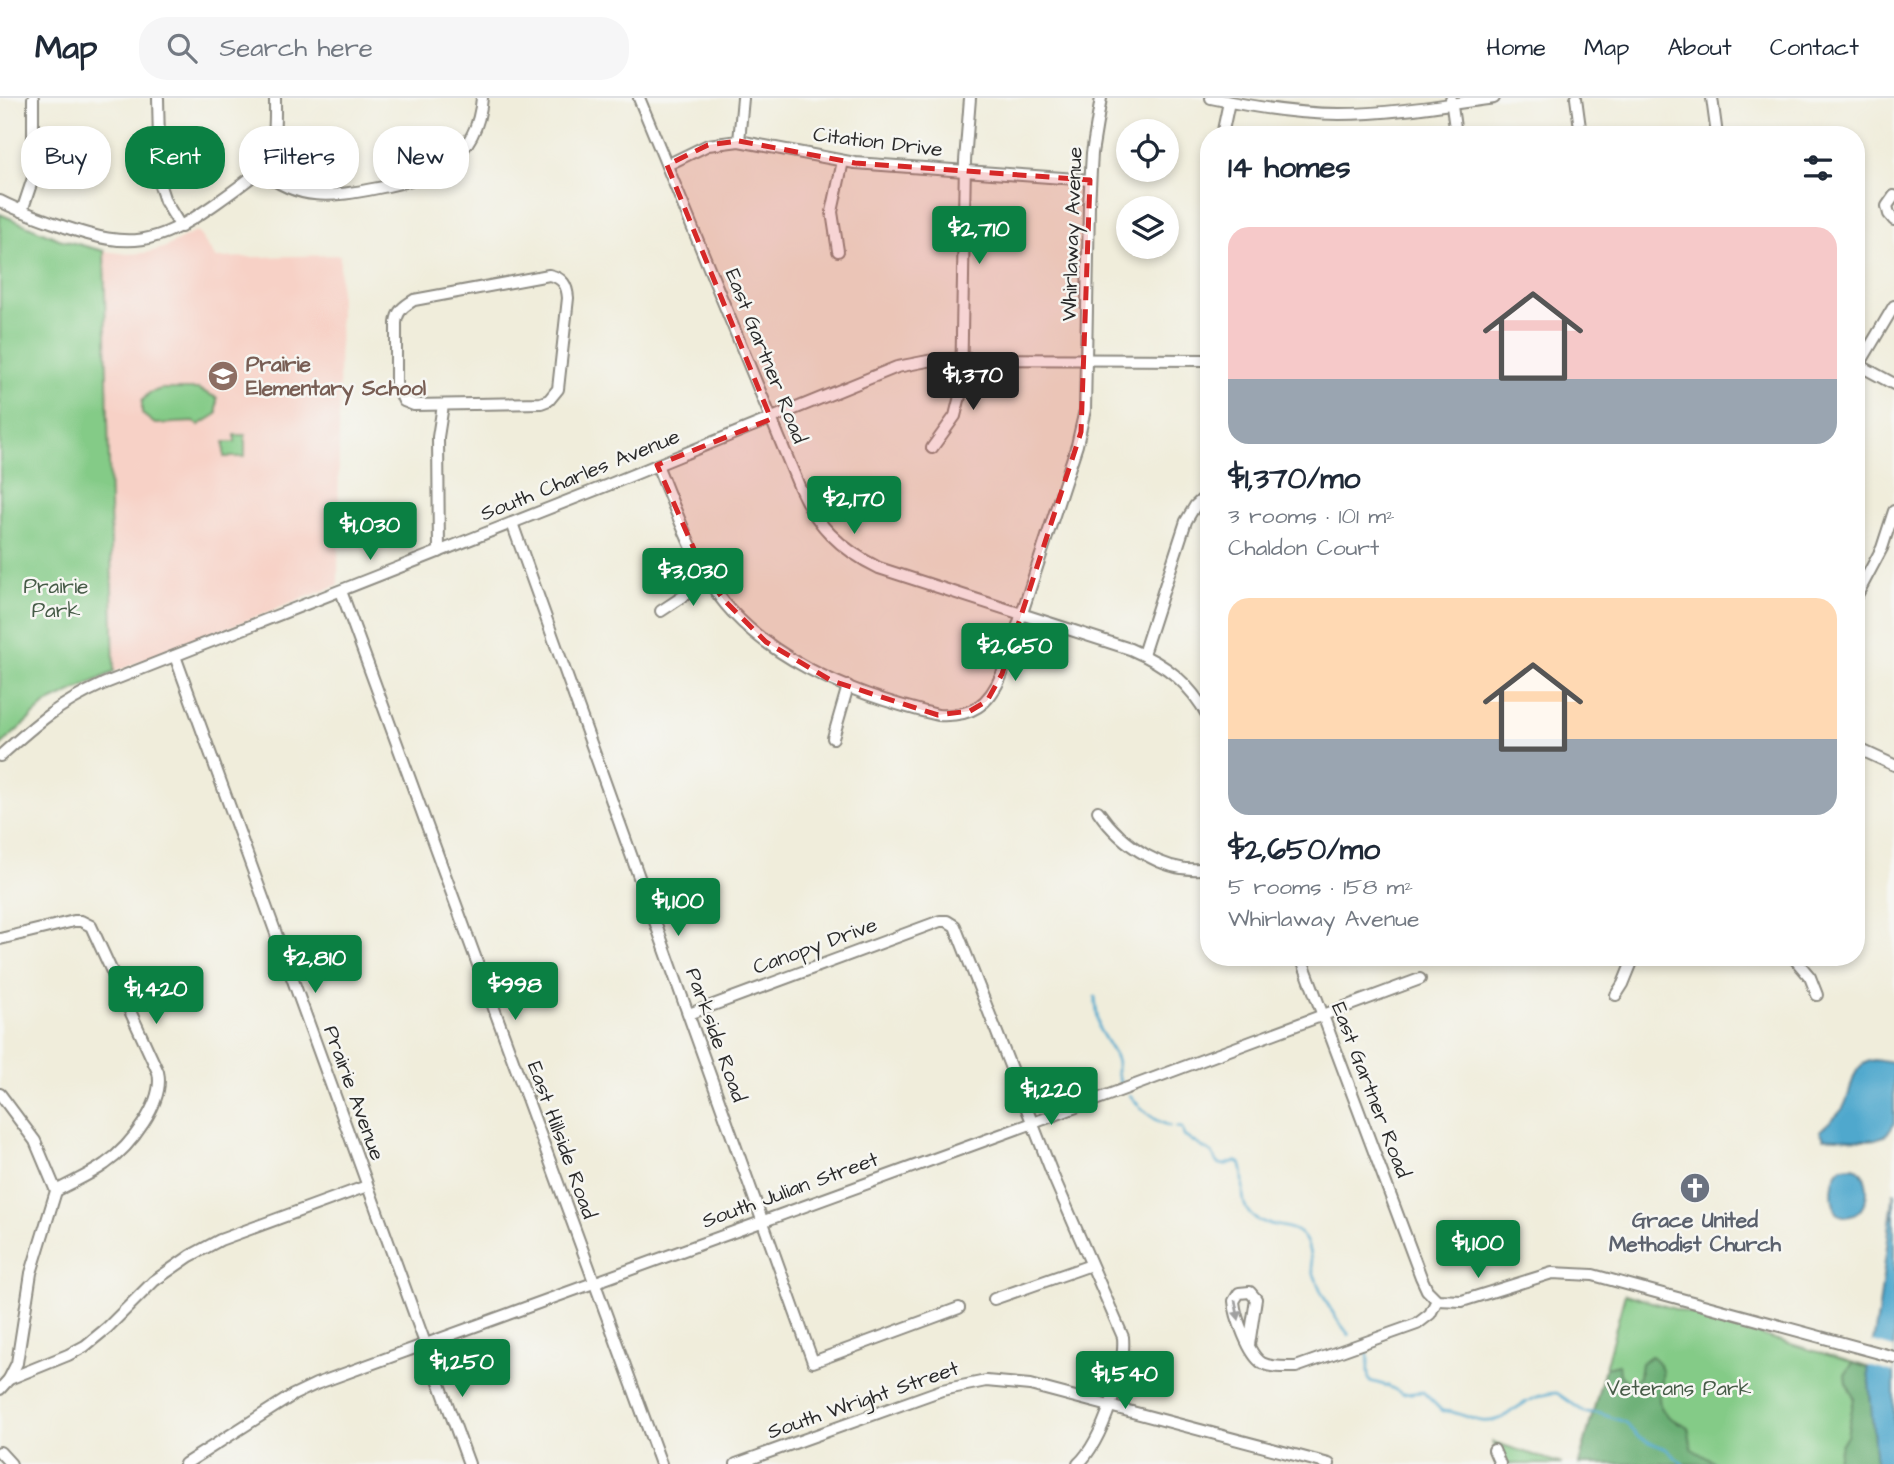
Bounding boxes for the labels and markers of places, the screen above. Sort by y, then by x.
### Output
pin: $2,710 [922,206,1036,266]
place label: Prairie Elementary School [246,350,427,406]
pin: $1,370 [916,352,1030,412]
school or university icon: Prairie Elementary School [206,359,240,393]
pin: $2,170 [797,476,911,536]
pin: $1,030 [313,503,427,562]
pin: $3,030 [636,548,750,608]
pin: $2,650 [958,624,1072,683]
pin: $1,100 [621,878,735,938]
pin: $2,810 [258,936,372,995]
pin: $998 [474,962,556,1022]
pin: $1,420 [99,967,213,1026]
pin: $1,220 [994,1068,1108,1127]
church icon: Grace United Methodist Church [1678,1171,1712,1205]
place label: Grace United Methodist Church [1609,1206,1782,1259]
pin: $1,100 [1421,1220,1535,1280]
pin: $1,250 [405,1340,519,1399]
pin: $1,540 [1068,1352,1182,1411]

